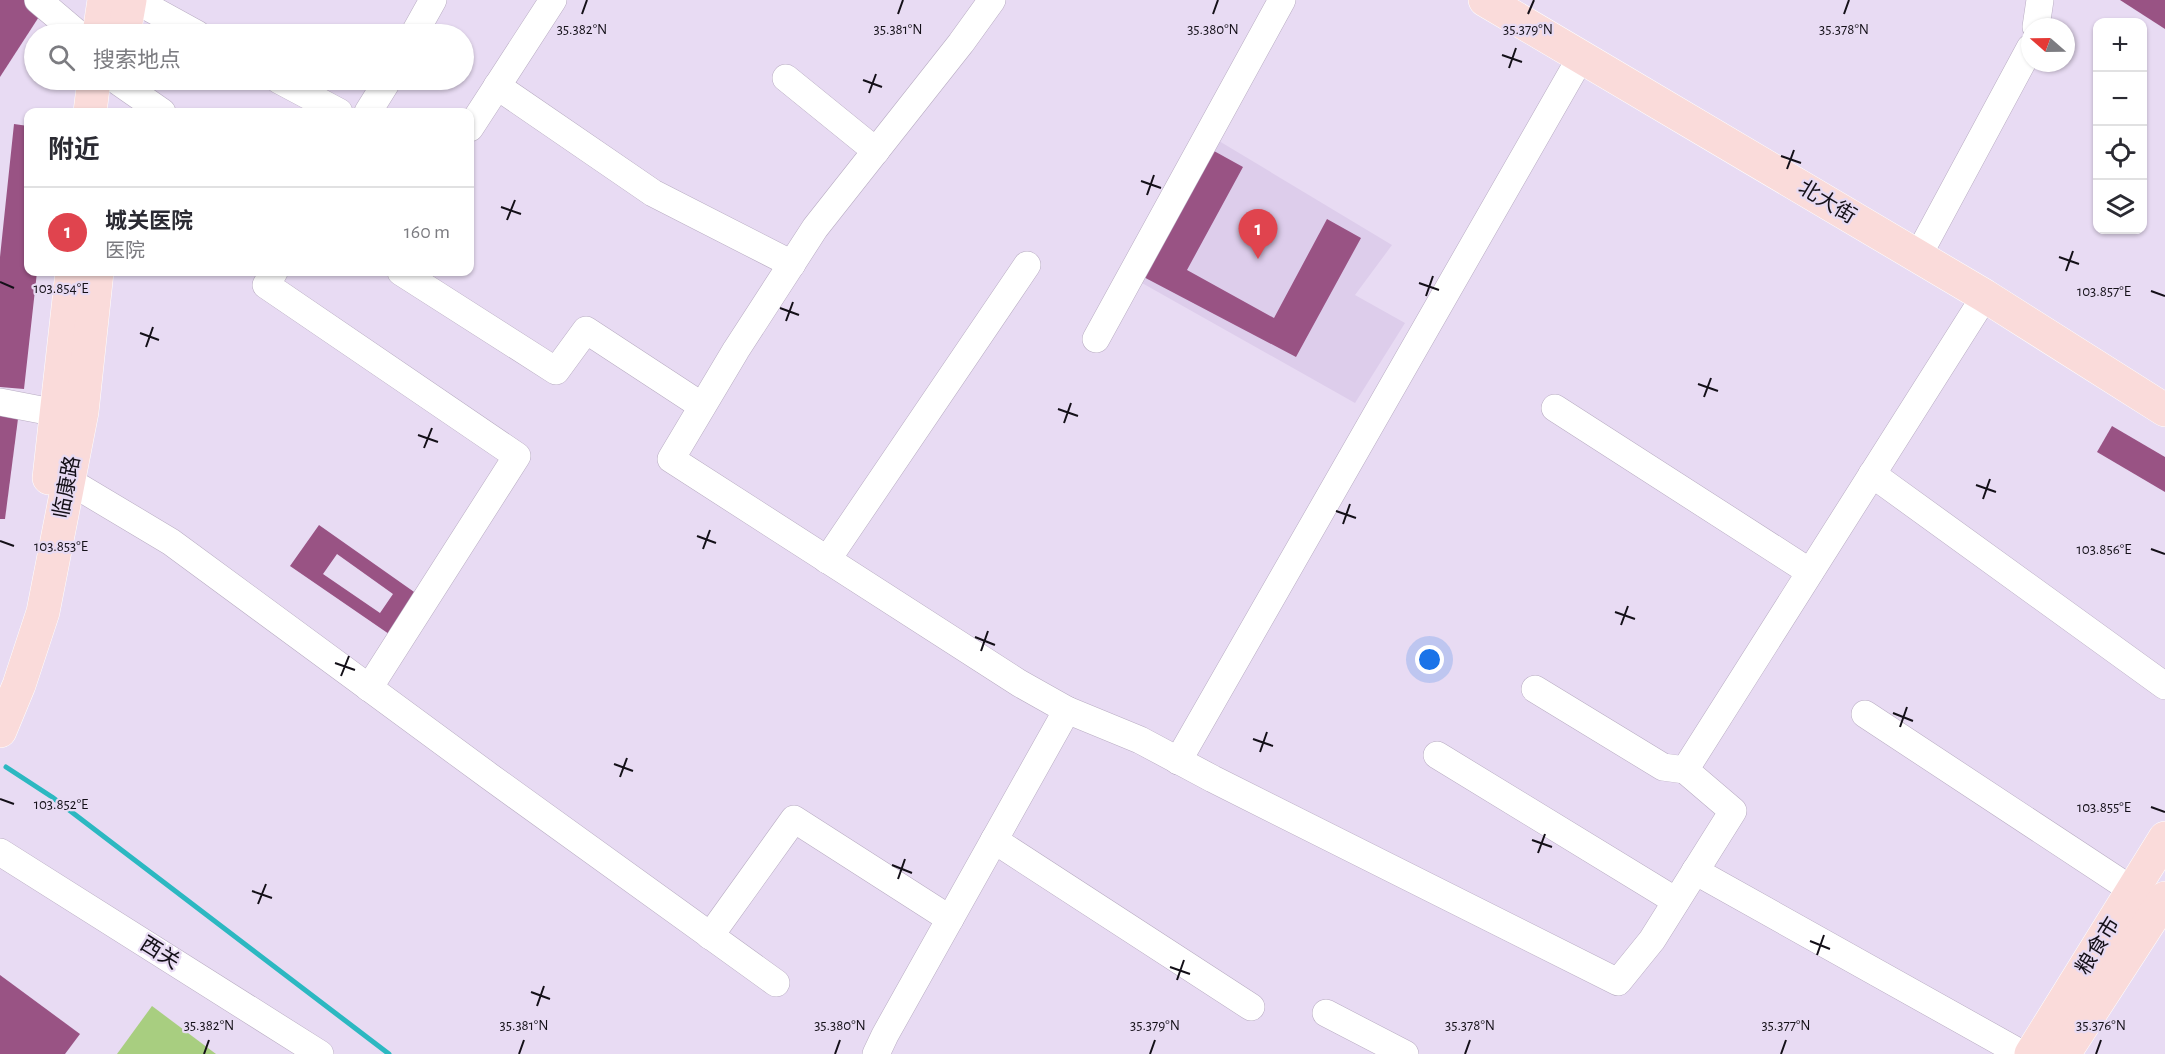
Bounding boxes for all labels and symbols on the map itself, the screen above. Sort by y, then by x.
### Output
north arrow [2021,18,2075,72]
text: 35.382°N [557,22,607,37]
text: 35.381°N [874,22,922,37]
text: 35.380°N [1187,22,1239,37]
text: 35.379°N [1503,22,1553,37]
text: 35.378°N [1819,22,1869,37]
street label: 北大街 [1795,176,1860,227]
pin: 1 [1238,210,1278,259]
text: 103.854°E [34,281,88,296]
text: 103.857°E [2077,284,2131,299]
street label: 临康路 [50,454,83,520]
text: 103.853°E [34,539,88,554]
text: 103.856°E [2077,542,2131,557]
your location [1415,645,1444,674]
text: 103.852°E [34,797,88,812]
text: 103.855°E [2077,800,2131,815]
street label: 粮食市 [2072,913,2124,978]
street label: 西关 [137,932,184,973]
text: 35.382°N [184,1018,234,1033]
text: 35.381°N [500,1018,548,1033]
text: 35.380°N [814,1018,866,1033]
text: 35.379°N [1130,1018,1180,1033]
text: 35.378°N [1445,1018,1495,1033]
text: 35.377°N [1761,1018,1811,1033]
text: 35.376°N [2076,1018,2126,1033]

